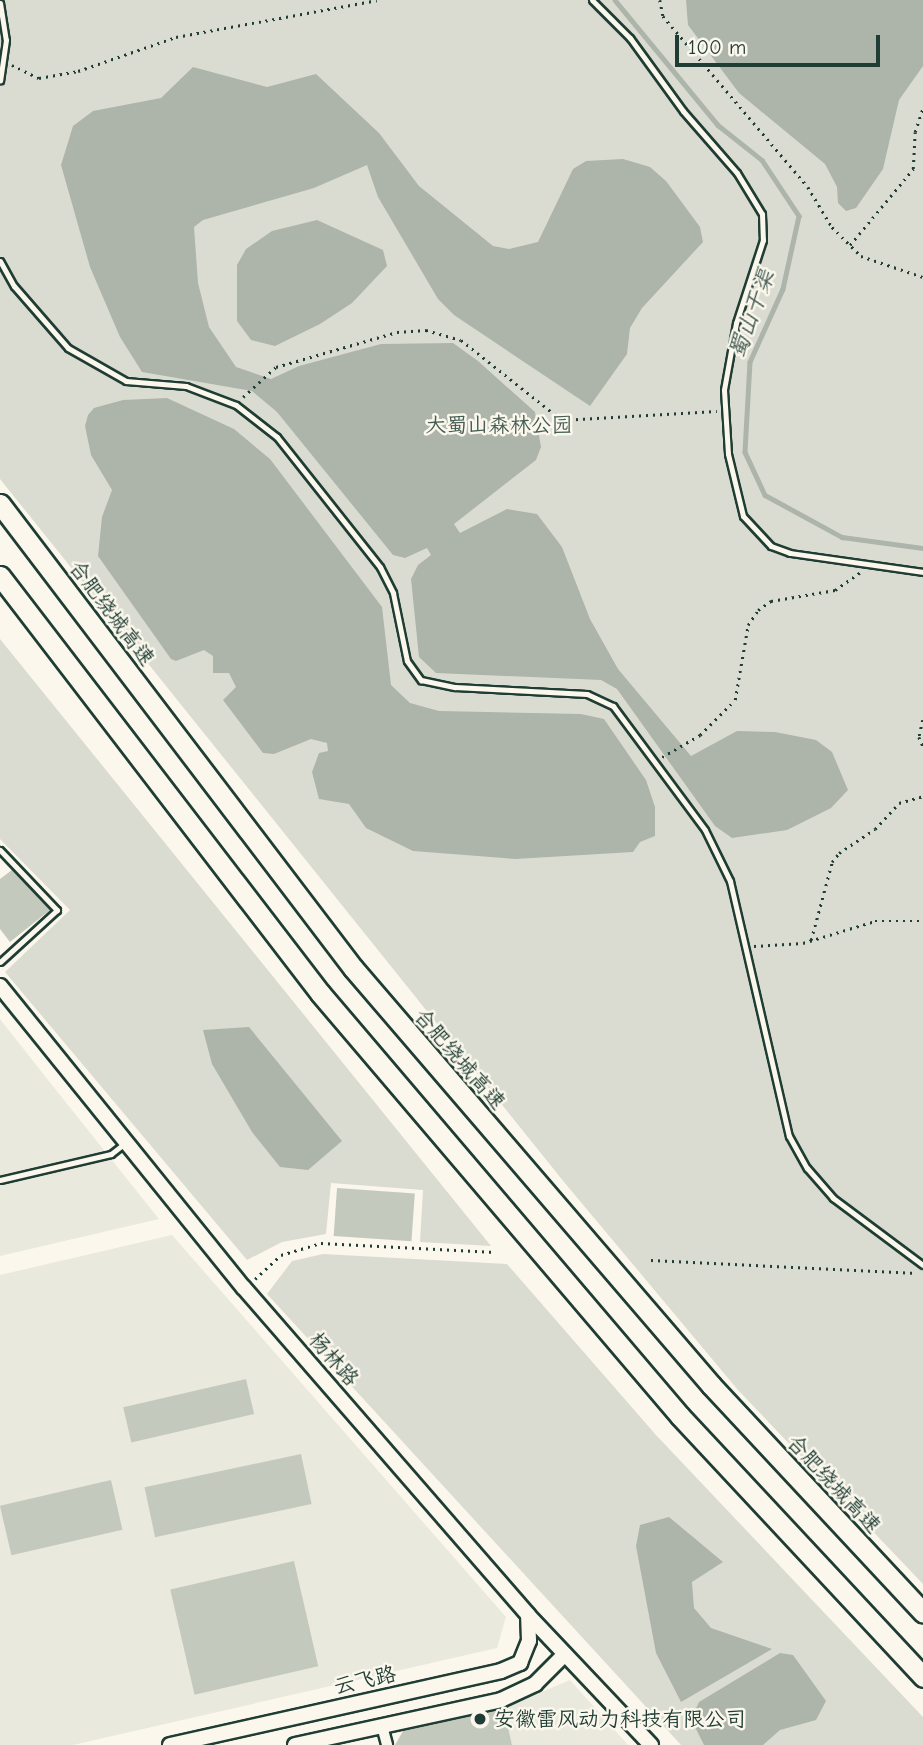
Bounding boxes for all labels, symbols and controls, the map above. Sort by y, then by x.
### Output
scale bar [678,21,883,65]
text: 100 m [688,35,746,59]
water label: 蜀山干渠 [723,266,781,362]
park label: 大蜀山森林公园 [426,412,572,438]
street label: 合肥绕城高速 [64,555,160,671]
street label: 合肥绕城高速 [409,1003,511,1115]
street label: 杨林路 [304,1327,364,1391]
street label: 合肥绕城高速 [782,1429,886,1539]
street label: 云飞路 [331,1661,399,1699]
place label: 安徽雷风动力科技有限公司 [494,1706,746,1732]
marker: 安徽雷风动力科技有限公司 [472,1711,488,1727]

